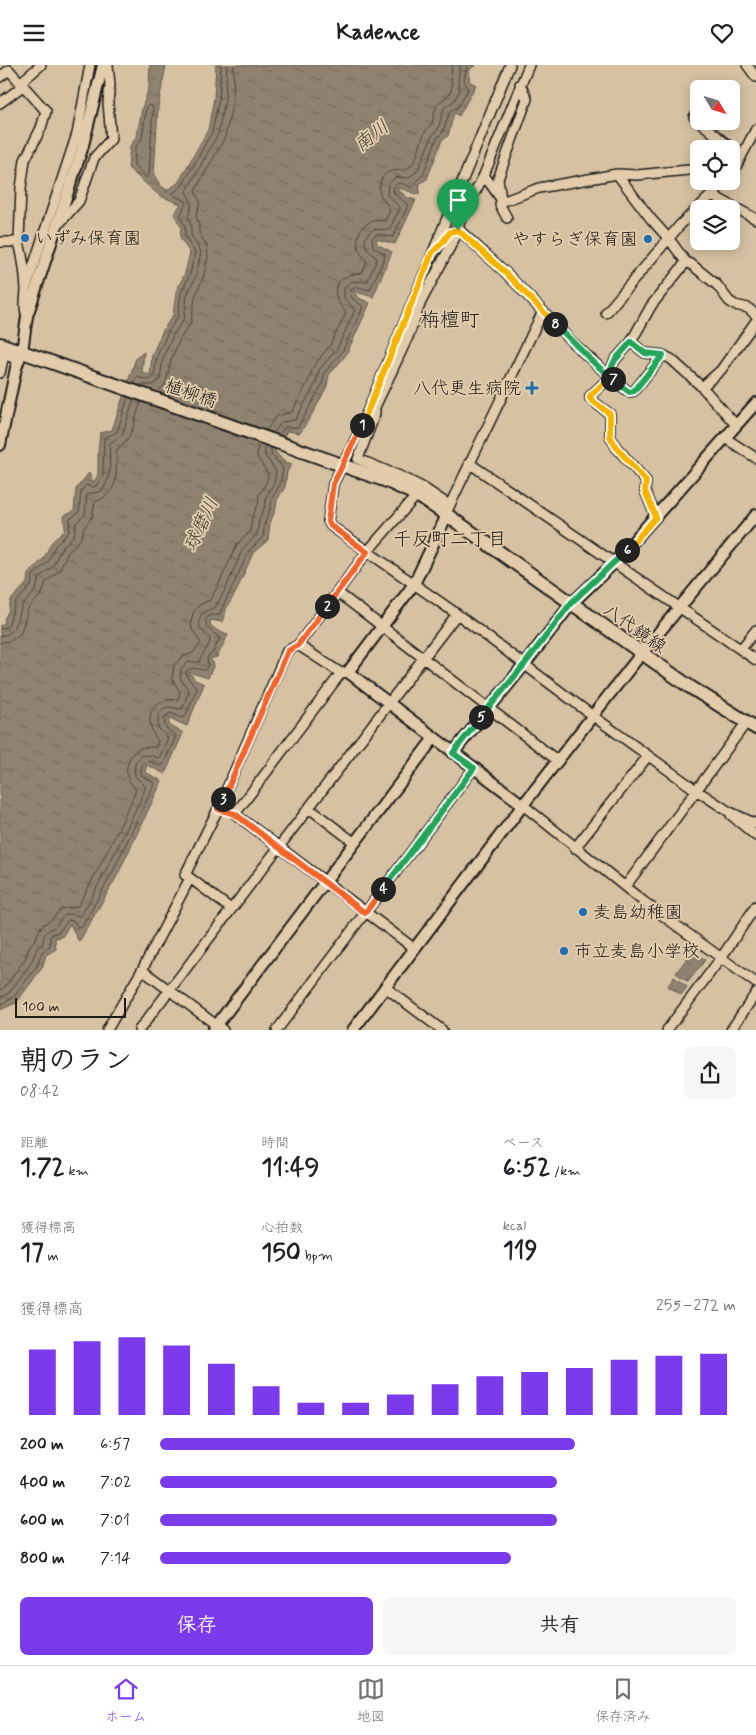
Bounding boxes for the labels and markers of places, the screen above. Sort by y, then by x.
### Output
pin [437,179,479,230]
place label: いずみ保育園 [35,227,142,251]
place label: やすらぎ保育園 [512,228,638,252]
marker: いずみ保育園 [19,232,31,244]
marker: やすらぎ保育園 [642,233,654,245]
pin: 8 [542,311,568,337]
pin: 7 [600,367,626,391]
place label: 八代更生病院 [413,377,521,401]
marker: 八代更生病院 [525,381,539,395]
pin: 1 [350,413,374,437]
pin: 6 [614,537,640,563]
pin: 2 [314,593,340,619]
pin: 5 [468,705,494,729]
pin: 3 [210,787,236,811]
pin: 4 [370,877,396,901]
place label: 麦島幼稚園 [593,901,683,925]
marker: 麦島幼稚園 [577,906,589,918]
place label: 市立麦島小学校 [574,940,700,964]
marker: 市立麦島小学校 [558,945,570,957]

